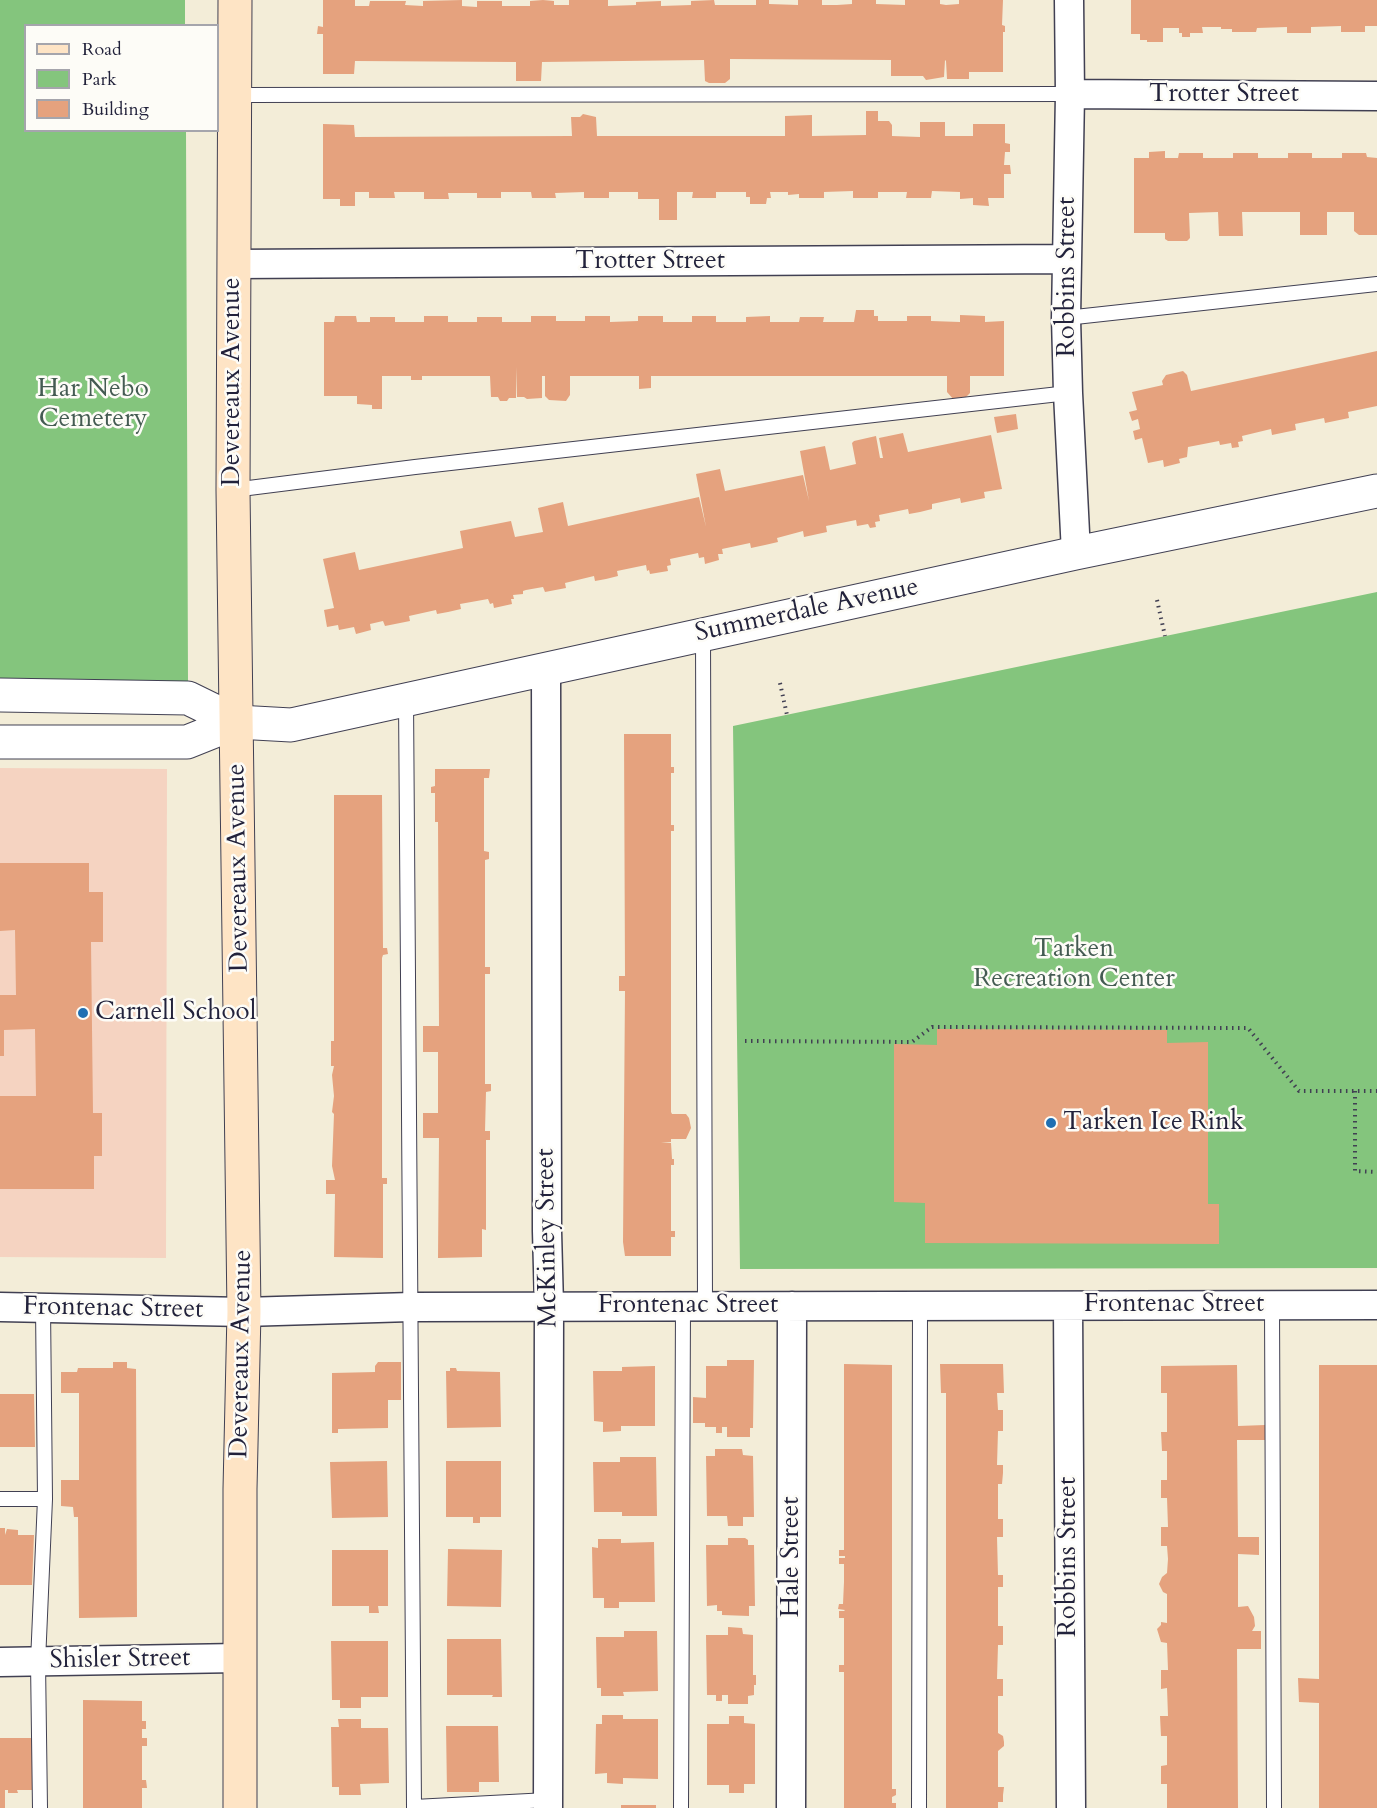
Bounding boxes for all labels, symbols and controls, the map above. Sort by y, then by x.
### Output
legend [24,24,219,132]
text: Road [82,37,122,62]
text: Park [82,67,117,92]
street label: Trotter Street [1149,79,1299,111]
text: Building [82,97,149,122]
street label: Robbins Street [1052,197,1084,357]
street label: Trotter Street [575,246,725,278]
street label: Devereaux Avenue [217,278,249,486]
park label: Har Nebo Cemetery [37,374,149,436]
street label: Summerdale Avenue [693,572,921,650]
street label: Devereaux Avenue [222,763,256,973]
park label: Tarken Recreation Center [973,934,1175,996]
place label: Carnell School [95,997,256,1029]
marker: Carnell School [76,1006,90,1020]
place label: Tarken Ice Rink [1063,1107,1244,1139]
marker: Tarken Ice Rink [1044,1116,1058,1130]
street label: McKinley Street [531,1148,565,1328]
street label: Devereaux Avenue [225,1249,259,1459]
street label: Frontenac Street [1084,1289,1264,1321]
street label: Frontenac Street [598,1290,778,1322]
street label: Frontenac Street [22,1292,204,1326]
street label: Robbins Street [1053,1477,1085,1637]
street label: Hale Street [776,1497,808,1617]
street label: Shisler Street [49,1643,191,1677]

